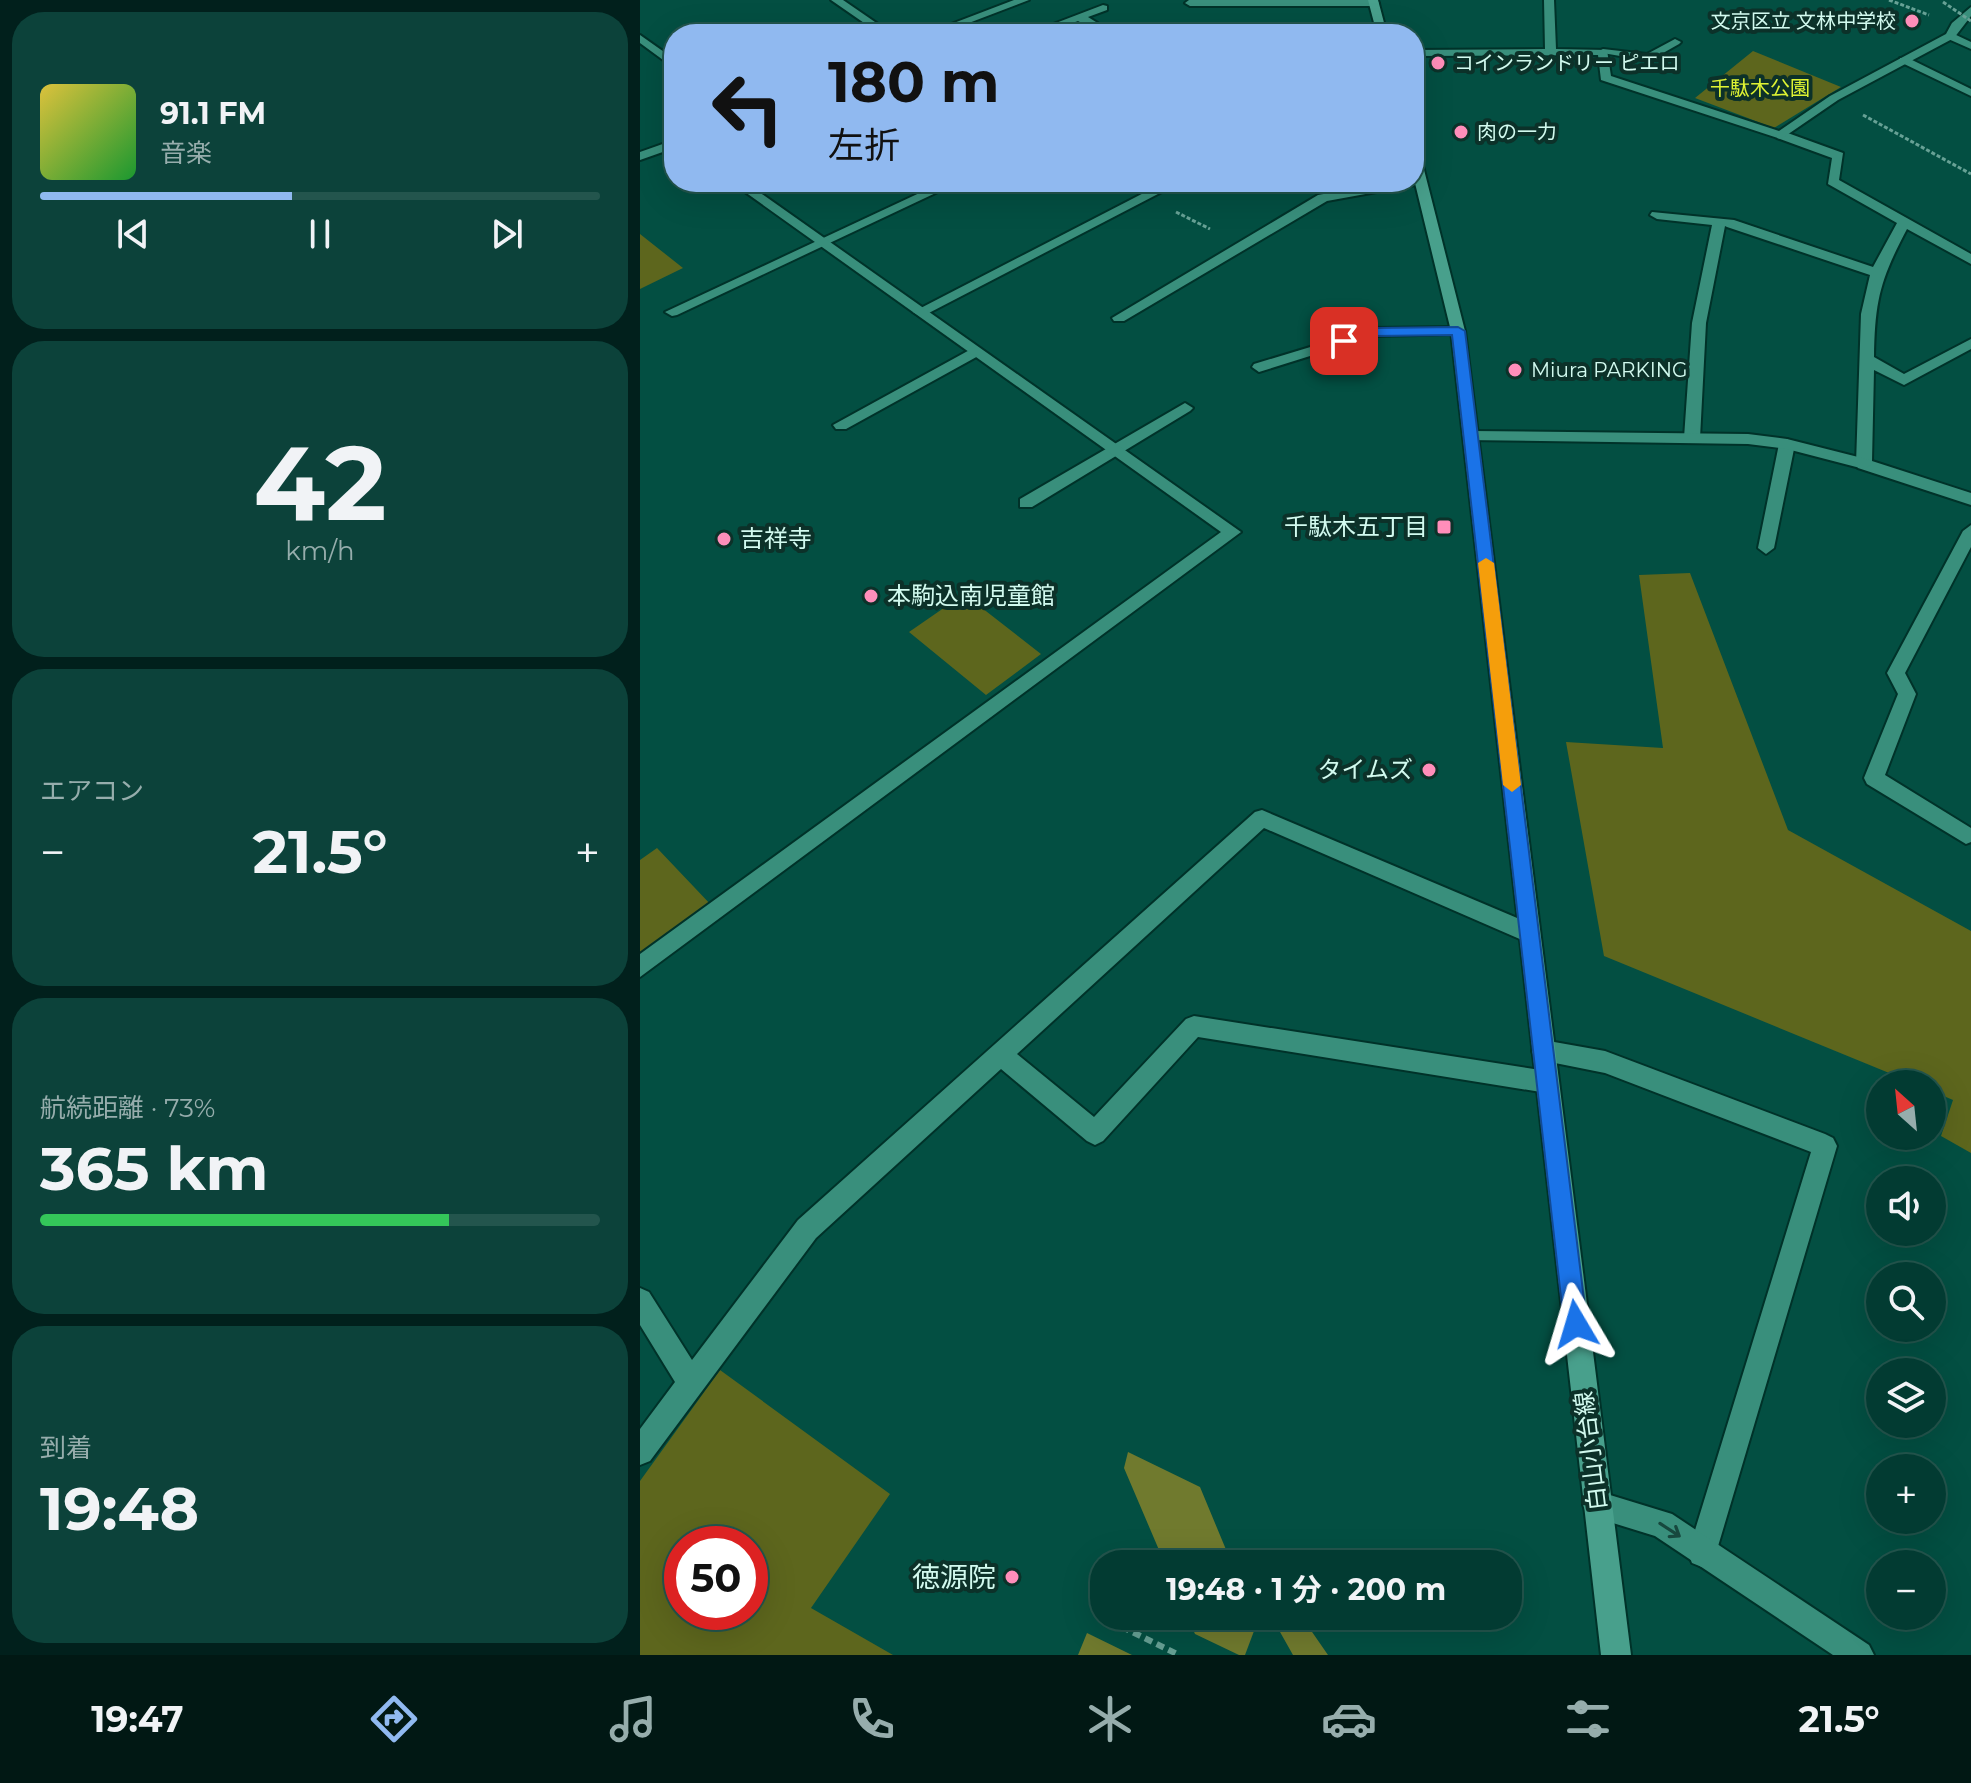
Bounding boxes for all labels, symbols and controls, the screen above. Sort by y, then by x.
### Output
place label: 文京区立 文林中学校 [1711,9,1896,33]
marker: 文京区立 文林中学校 [1903,12,1921,30]
text: 180 m [828,48,1000,116]
place label: コインランドリー ピエロ [1454,51,1679,75]
marker: コインランドリー ピエロ [1429,54,1447,72]
icon: left [696,56,800,160]
park label: 千駄木公園 [1710,76,1810,100]
text: 91.1 FM [160,95,266,132]
place label: 肉の一力 [1477,120,1557,144]
text: 左折 [828,123,900,167]
marker: 肉の一力 [1452,123,1470,141]
text: 音楽 [160,137,212,169]
icon: previous [111,212,155,256]
icon: pause [298,212,342,256]
icon: next [485,212,529,256]
pin [1310,307,1378,375]
icon: arrive [1322,319,1366,363]
place label: Miura PARKING [1531,358,1687,382]
marker: Miura PARKING [1506,361,1524,379]
text: 42 [253,419,387,546]
place label: 千駄木五丁目 [1284,512,1428,541]
marker: 千駄木五丁目 [1435,518,1453,536]
place label: 吉祥寺 [740,524,812,553]
marker: 吉祥寺 [715,530,733,548]
text: km/h [285,535,355,567]
place label: 本駒込南児童館 [887,581,1055,610]
marker: 本駒込南児童館 [862,587,880,605]
place label: タイムズ [1317,755,1413,784]
marker: タイムズ [1420,761,1438,779]
text: エアコン [40,775,144,807]
text: 21.5° [252,815,388,888]
text: − [40,825,65,879]
text: + [575,825,600,879]
north arrow [1866,1070,1946,1150]
map controls [1866,1070,1946,1630]
text: 航続距離 · 73% [40,1092,215,1124]
text: 365 km [40,1132,268,1205]
button: sound [1866,1166,1946,1246]
button: search [1866,1262,1946,1342]
position arrow [1534,1282,1618,1366]
button: layers [1866,1358,1946,1438]
street label: 白山小台線 [1569,1390,1612,1512]
text: 到着 [40,1432,92,1464]
button: + [1866,1454,1946,1534]
text: 19:48 [40,1472,199,1545]
one-way arrow [1659,1522,1681,1539]
speed limit sign: 50 [664,1526,768,1630]
button: − [1866,1550,1946,1630]
place label: 徳源院 [912,1560,996,1594]
marker: 徳源院 [1003,1568,1021,1586]
text: 19:48 · 1 分 · 200 m [1166,1571,1446,1608]
icon: directions [366,1691,422,1747]
icon: music [605,1691,661,1747]
icon: phone [844,1691,900,1747]
icon: climate [1082,1691,1138,1747]
icon: car [1321,1691,1377,1747]
icon: filters [1560,1691,1616,1747]
text: 19:47 [91,1697,183,1741]
text: 21.5° [1799,1697,1880,1741]

